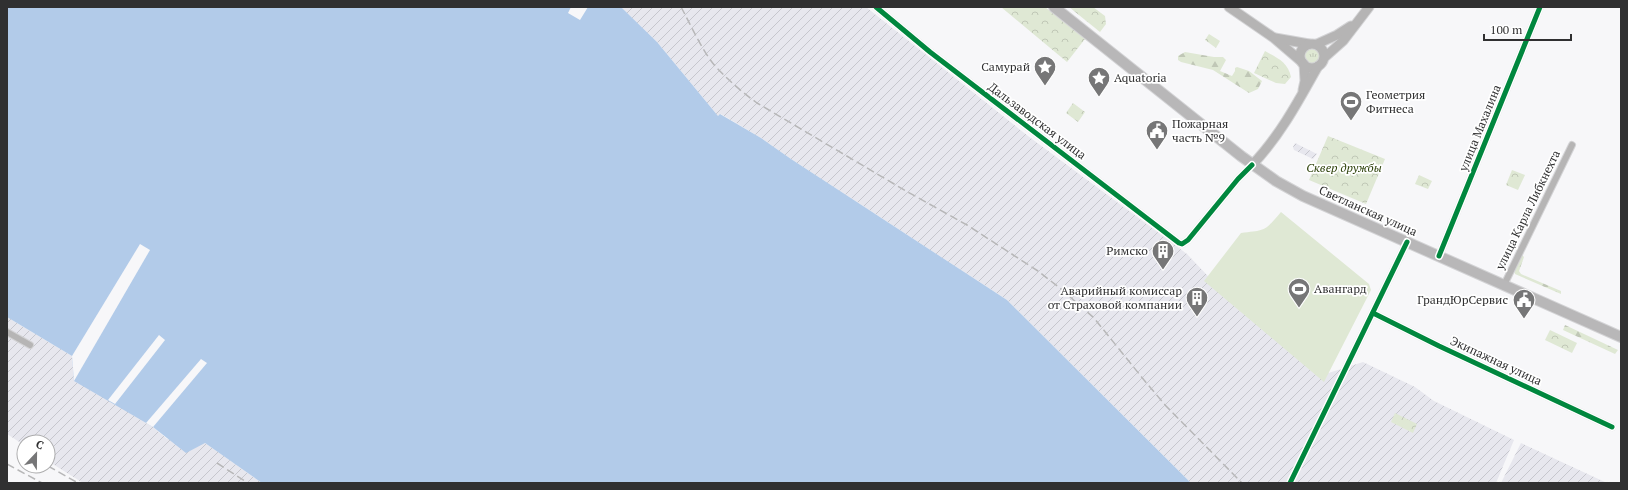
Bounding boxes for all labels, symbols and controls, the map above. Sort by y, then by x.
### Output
scale bar [1484,16,1571,42]
text: 100 m [1490,22,1523,37]
place icon: Самурай [1032,54,1058,87]
place label: Самурай [981,59,1030,74]
place icon: Aquatoria [1086,65,1112,98]
place label: Aquatoria [1114,70,1167,85]
street label: Дальзаводская улица [985,79,1089,162]
street label: улица Махалина [1455,82,1504,174]
place label: Геометрия Фитнеса [1366,87,1425,116]
sports icon: Геометрия Фитнеса [1338,89,1364,122]
place label: Пожарная часть №9 [1172,116,1228,145]
public building icon: Пожарная часть №9 [1144,118,1170,151]
street label: улица Карла Либкнехта [1492,148,1563,273]
park label: Сквер дружбы [1306,160,1382,175]
street label: Светланская улица [1317,182,1420,239]
building icon: Римско [1150,238,1176,271]
place label: Римско [1106,243,1148,258]
sports icon: Авангард [1286,276,1312,309]
place label: Авангард [1314,281,1367,296]
place label: Аварийный комиссар от Страховой компании [1048,283,1182,312]
building icon: Аварийный комиссар от Страховой компании [1184,285,1210,318]
public building icon: ГрандЮрСервис [1511,287,1537,320]
place label: ГрандЮрСервис [1417,292,1508,307]
street label: Экипажная улица [1448,333,1544,388]
north arrow [16,434,56,474]
text: С [34,437,46,453]

